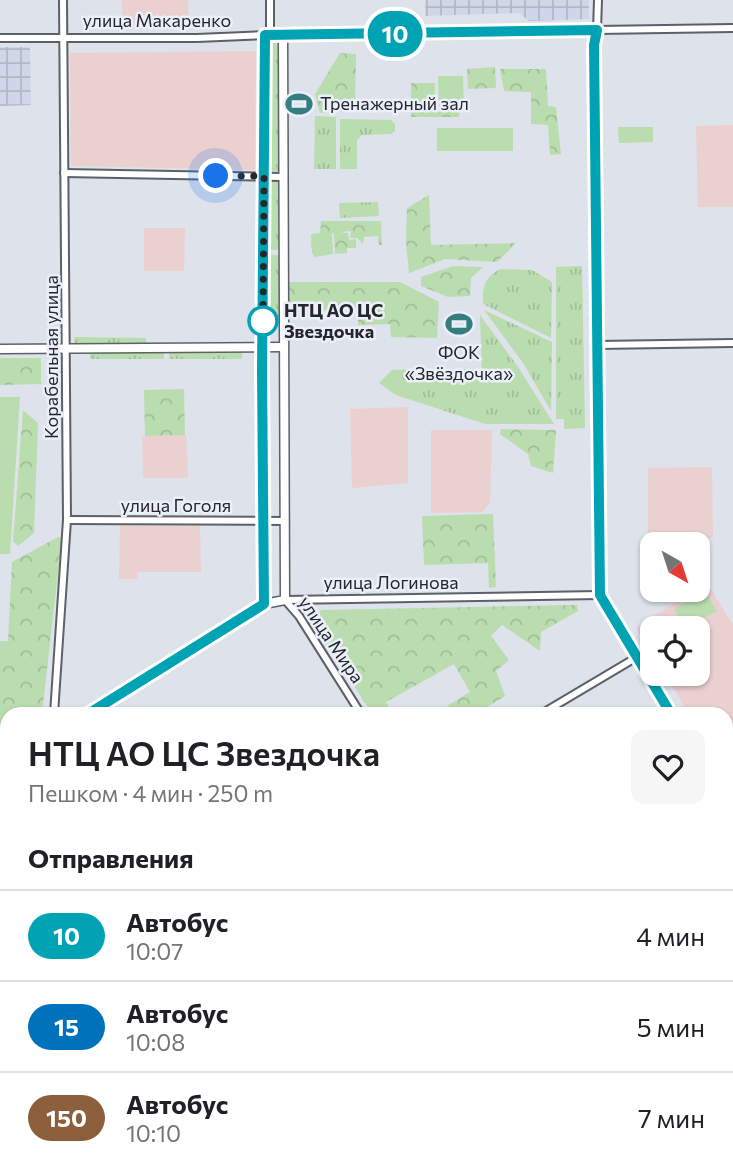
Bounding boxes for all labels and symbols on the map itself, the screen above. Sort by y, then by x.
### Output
street label: улица Макаренко [83,9,231,31]
line badge: 10 [364,11,426,57]
sports icon: Тренажерный зал [284,89,314,119]
place label: Тренажерный зал [320,92,469,114]
your location [198,158,233,193]
street label: Корабельная улица [40,275,62,439]
place label: НТЦ АО ЦС Звездочка [284,299,383,342]
marker: НТЦ АО ЦС Звездочка [248,306,278,336]
sports icon: ФОК «Звёздочка» [444,309,474,339]
place label: ФОК «Звёздочка» [405,341,513,384]
street label: улица Гоголя [121,494,231,516]
north arrow [640,532,710,602]
street label: улица Логинова [323,571,459,593]
street label: улица Мира [295,592,369,687]

